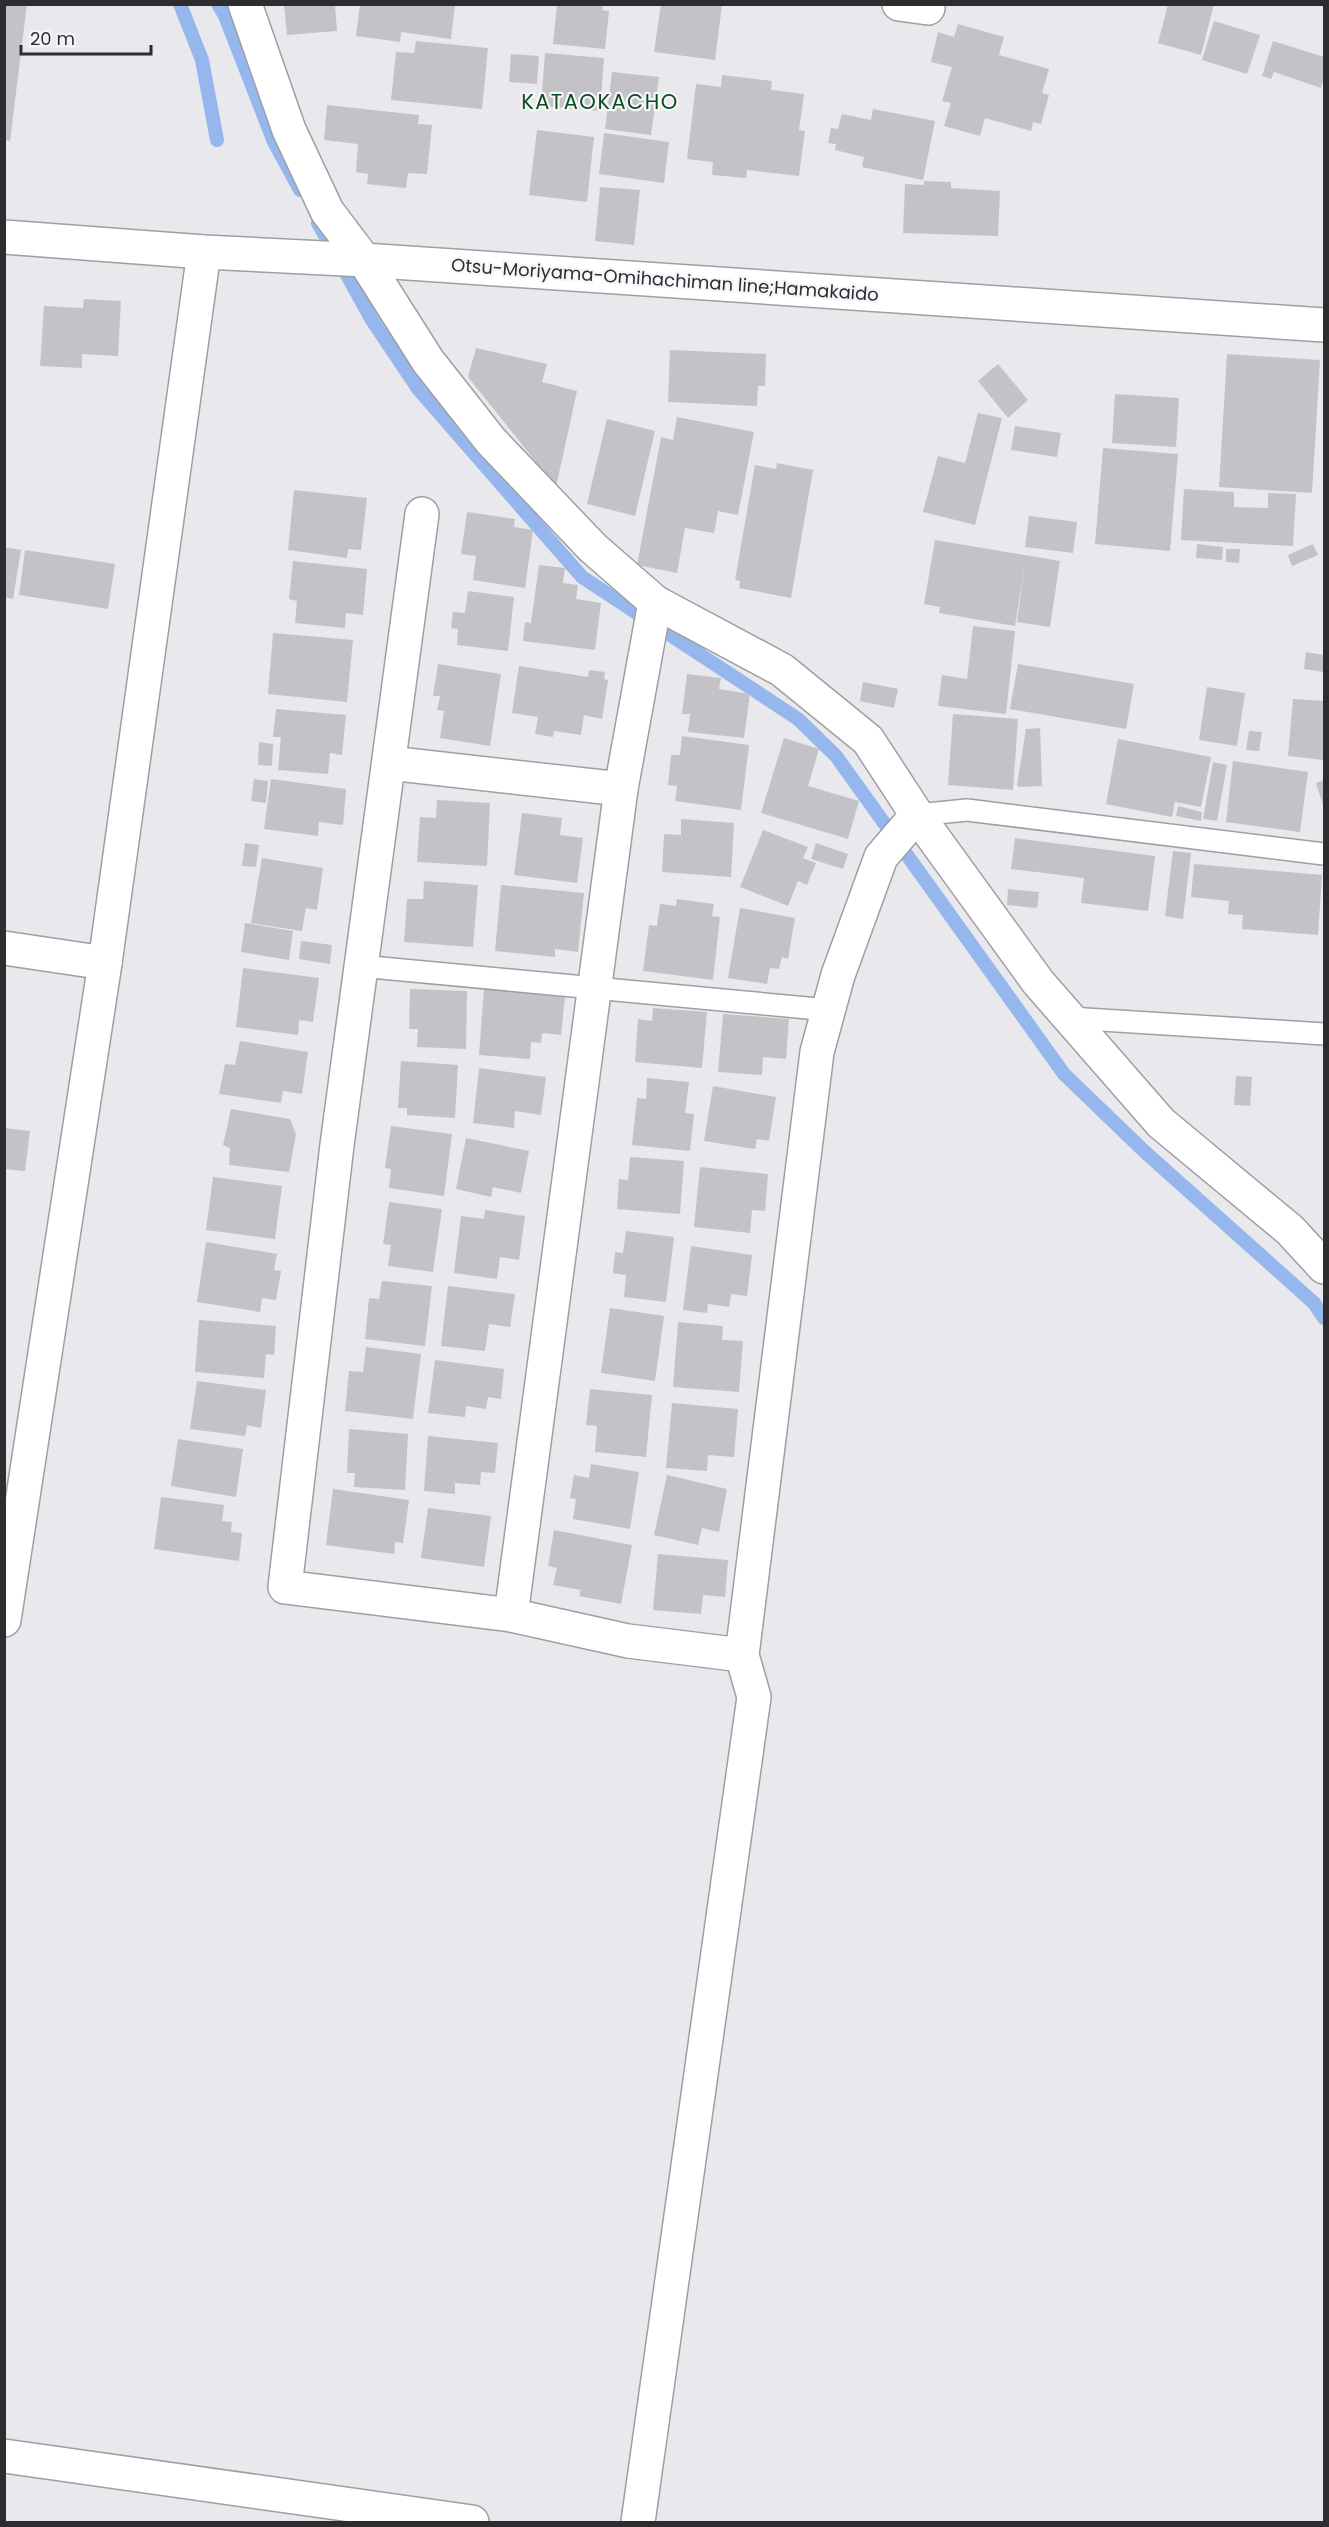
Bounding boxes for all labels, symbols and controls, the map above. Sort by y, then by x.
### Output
scale bar [21,18,152,56]
text: 20 m [30,26,75,51]
district label: KATAOKACHO [521,87,679,116]
street label: Otsu-Moriyama-Omihachiman line;Hamakaido [450,252,880,307]

